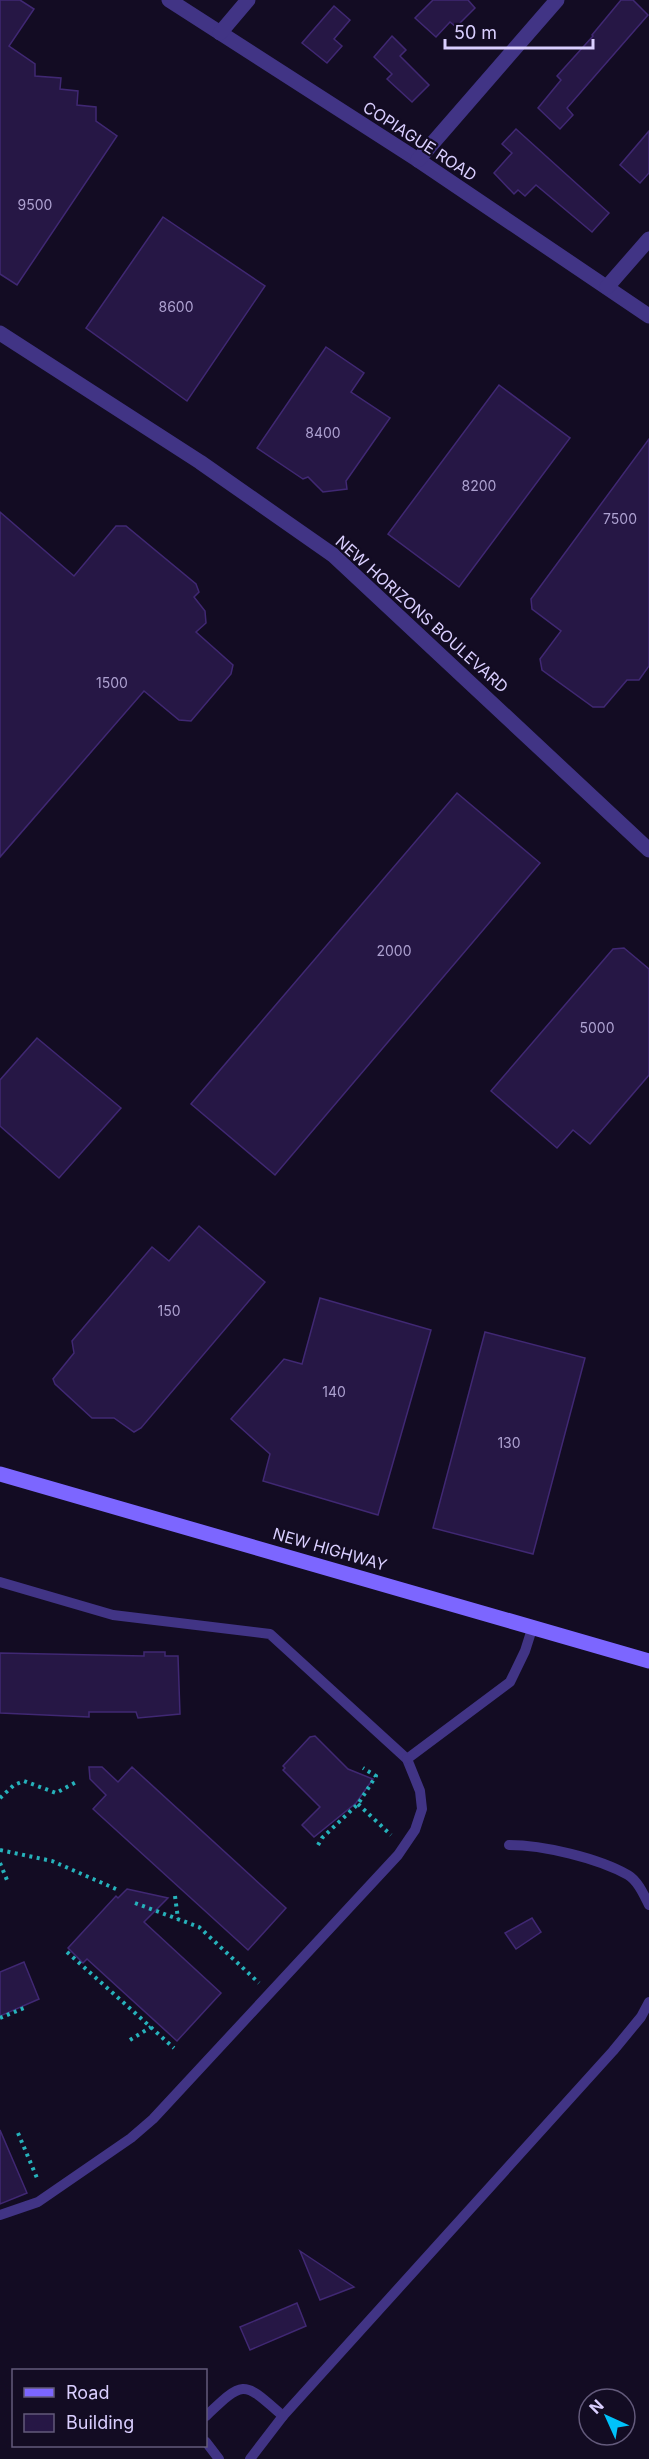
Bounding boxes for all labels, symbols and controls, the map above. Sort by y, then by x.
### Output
scale bar [445,12,594,50]
text: 50 m [454,22,497,43]
street label: COPIAGUE ROAD [359,97,481,185]
house number: 9500 [18,196,52,213]
house number: 8600 [158,298,194,315]
house number: 8400 [305,424,341,441]
house number: 8200 [462,477,496,494]
house number: 7500 [603,510,637,527]
street label: NEW HORIZONS BOULEVARD [332,531,512,697]
house number: 1500 [96,674,128,691]
house number: 2000 [376,942,412,959]
house number: 5000 [579,1019,615,1036]
house number: 150 [157,1302,181,1319]
house number: 140 [322,1383,346,1400]
house number: 130 [497,1434,521,1451]
street label: NEW HIGHWAY [271,1523,389,1575]
legend [12,2369,207,2447]
text: Road [66,2382,109,2403]
north arrow [577,2387,637,2447]
text: N [585,2395,608,2418]
text: Building [66,2412,134,2433]

